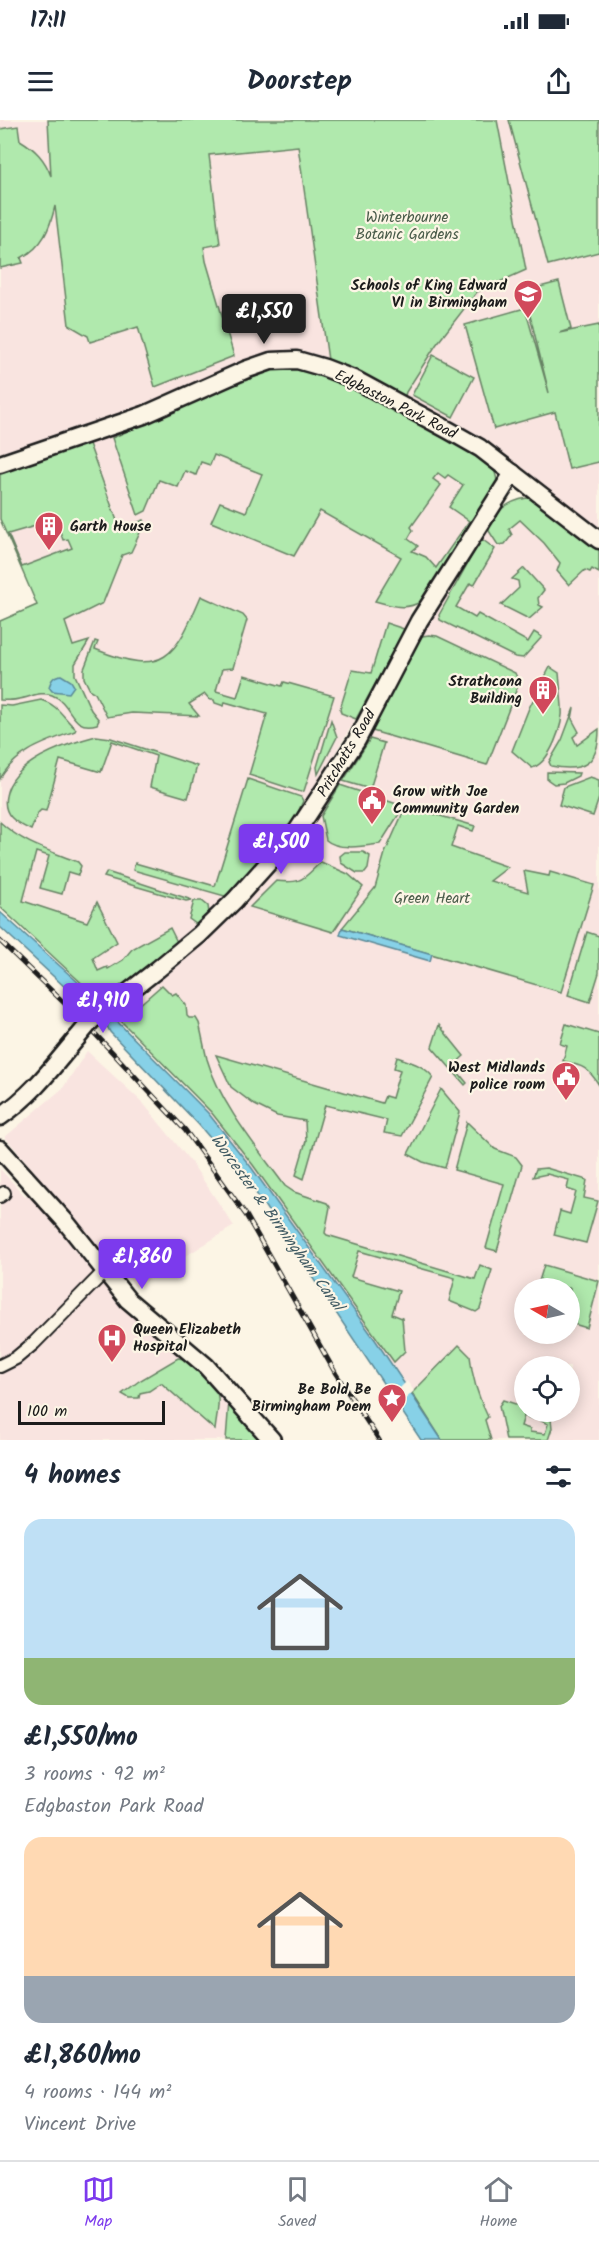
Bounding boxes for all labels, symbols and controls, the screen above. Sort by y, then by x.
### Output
text: 17:11 [30,4,66,39]
text: Doorstep [247,60,352,103]
icon: menu [24,65,57,98]
icon: share [542,65,575,98]
park label: Winterbourne Botanic Gardens [355,206,459,247]
place label: Schools of King Edward VI in Birmingham [351,274,508,315]
school or university icon: Schools of King Edward VI in Birmingham [512,278,544,320]
pin: £1,550 [215,294,313,345]
text: £1,550 [236,297,292,329]
street label: Edgbaston Park Road [330,364,461,446]
building icon: Garth House [33,510,65,552]
place label: Garth House [70,515,152,539]
place label: Strathcona Building [449,670,522,711]
building icon: Strathcona Building [527,674,559,716]
street label: Pritchatts Road [311,705,383,802]
place label: Grow with Joe Community Garden [393,780,519,821]
public building icon: Grow with Joe Community Garden [356,784,388,826]
pin: £1,500 [232,824,330,875]
text: £1,500 [253,827,309,859]
park label: Green Heart [394,887,470,911]
pin: £1,910 [54,983,152,1034]
text: £1,910 [77,986,129,1018]
place label: West Midlands police room [448,1056,545,1097]
public building icon: West Midlands police room [550,1060,582,1102]
water label: Worcester & Birmingham Canal [204,1129,351,1319]
pin: £1,860 [93,1239,191,1290]
text: £1,860 [113,1242,171,1274]
north arrow [514,1278,580,1344]
map controls [514,1278,580,1422]
place label: Queen Elizabeth Hospital [133,1318,241,1359]
hospital icon: Queen Elizabeth Hospital [96,1322,128,1364]
button: locate [514,1356,580,1422]
place label: Be Bold Be Birmingham Poem [252,1378,372,1419]
place icon: Be Bold Be Birmingham Poem [376,1382,408,1424]
scale bar [18,1398,165,1426]
text: 100 m [27,1399,67,1424]
text: 4 homes [24,1455,121,1497]
icon: filters [542,1460,575,1493]
icon: home [246,1558,354,1666]
text: £1,550/mo [24,1717,138,1759]
text: 3 rooms · 92 m² [24,1759,165,1791]
text: Edgbaston Park Road [24,1791,203,1823]
icon: home [246,1876,354,1984]
text: £1,860/mo [24,2035,141,2077]
text: 4 rooms · 144 m² [24,2077,171,2109]
text: Vincent Drive [24,2109,136,2141]
tab: Map [82,2173,115,2234]
tab: Saved [278,2173,316,2234]
tab: Home [479,2173,517,2234]

